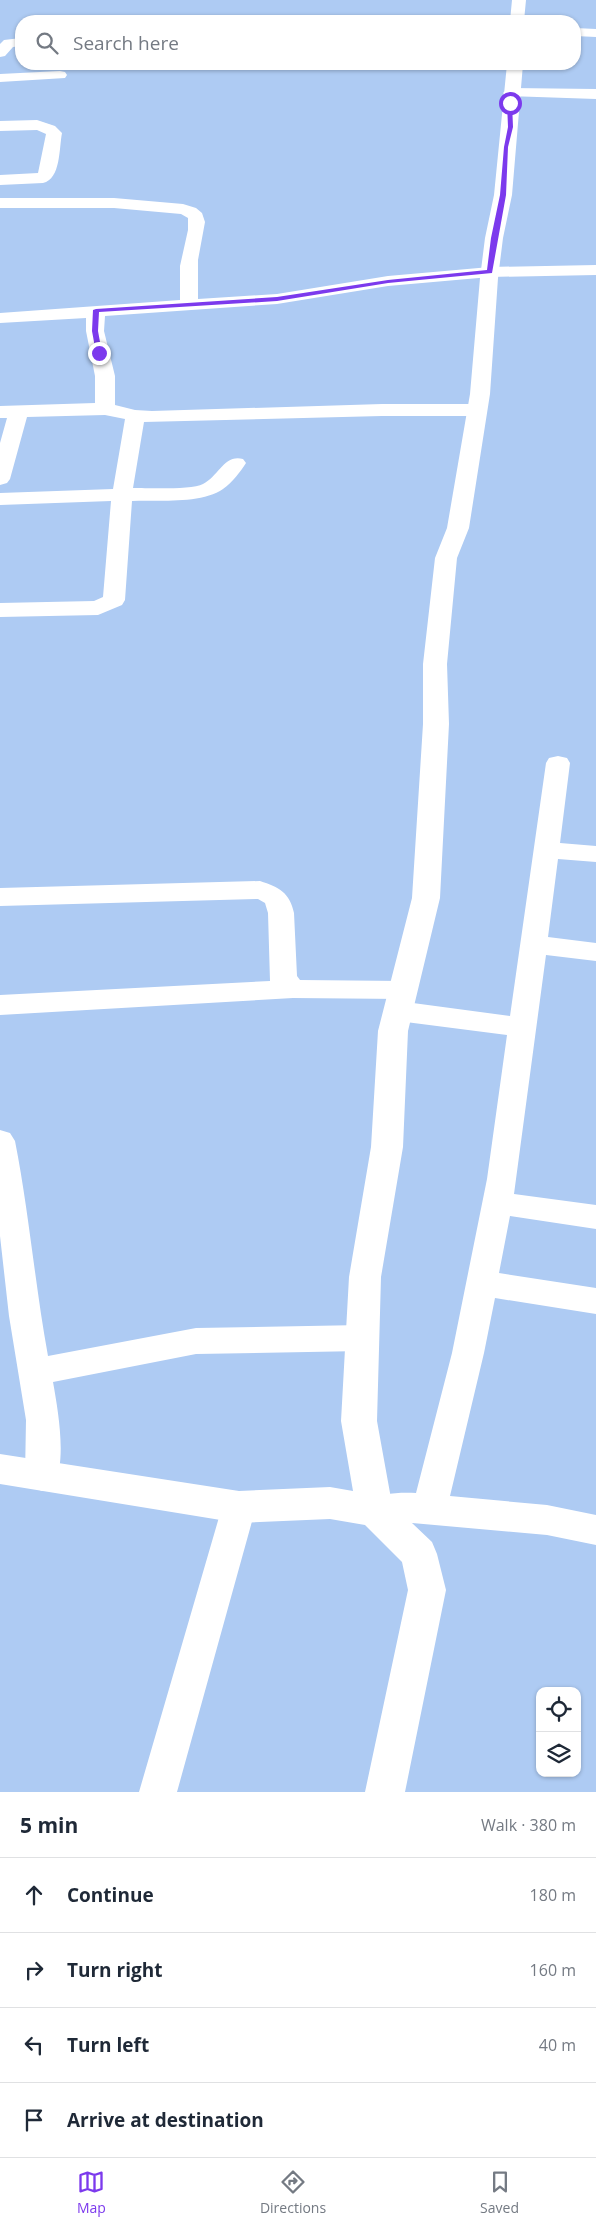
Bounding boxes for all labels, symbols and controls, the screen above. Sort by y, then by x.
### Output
search box [15,15,581,70]
icon: search [33,29,61,57]
text: Search here [73,30,179,56]
route start [499,92,522,115]
route end [88,342,111,365]
map controls [536,1687,581,1777]
button: locate [536,1687,581,1732]
button: layers [536,1732,581,1777]
text: 5 min [20,1811,78,1839]
text: Walk · 380 m [481,1814,576,1836]
icon: ahead [20,1881,48,1909]
text: Continue [67,1882,154,1908]
text: 180 m [530,1884,576,1906]
icon: right [20,1956,48,1984]
text: Turn right [67,1957,162,1983]
text: 160 m [530,1959,576,1981]
icon: left [20,2031,48,2059]
text: Turn left [67,2032,149,2058]
text: 40 m [539,2034,576,2056]
icon: arrive [20,2106,48,2134]
text: Arrive at destination [67,2107,264,2133]
tab: Map [77,2168,106,2217]
tab: Directions [260,2168,326,2217]
tab: Saved [480,2168,519,2217]

